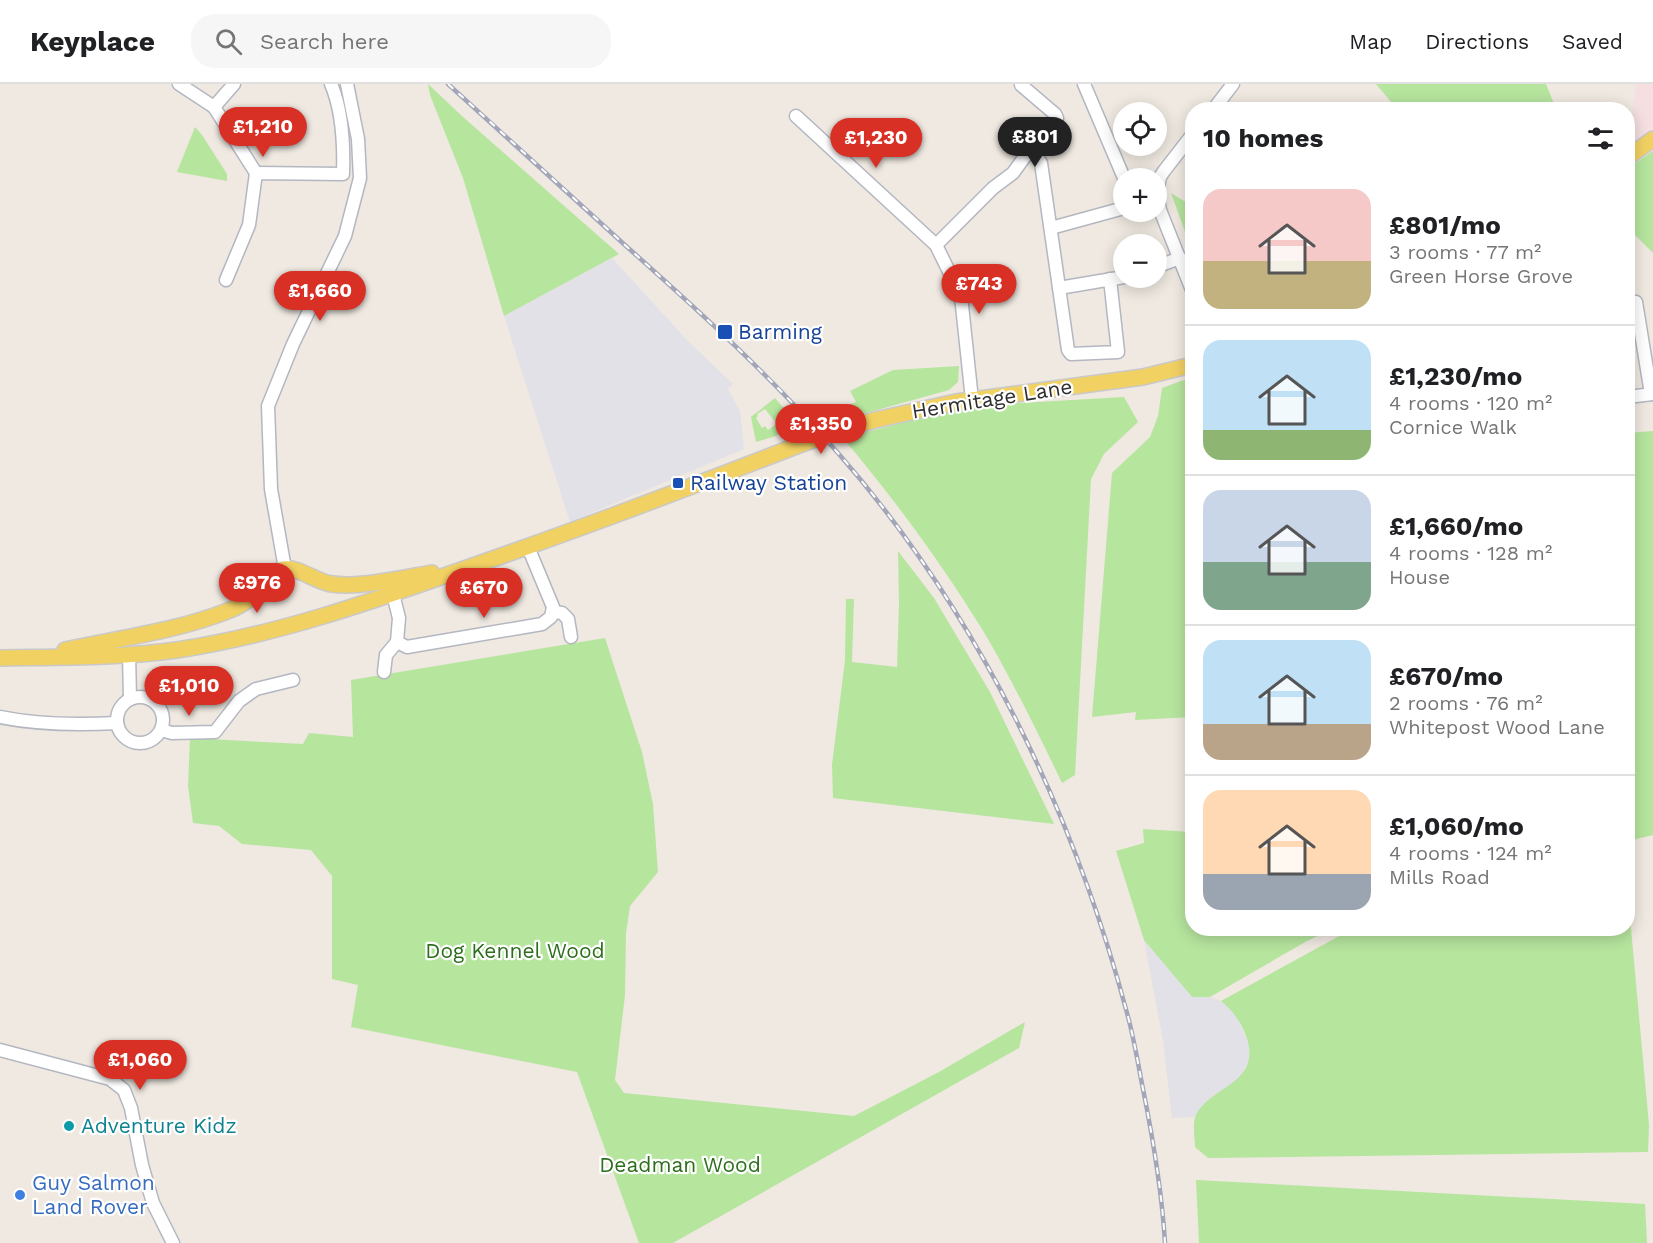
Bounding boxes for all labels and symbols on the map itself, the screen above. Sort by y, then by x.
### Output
pin: £1,210 [214,107,312,158]
pin: £801 [999,117,1071,168]
pin: £1,230 [827,118,925,169]
pin: £743 [943,264,1015,315]
pin: £1,660 [271,271,369,322]
place label: Barming [738,319,823,344]
marker: Barming [716,323,734,341]
street label: Hermitage Lane [910,373,1074,424]
pin: £1,350 [772,404,870,455]
place label: Railway Station [690,470,847,495]
marker: Railway Station [671,476,685,490]
pin: £976 [221,563,293,614]
pin: £670 [448,568,520,619]
pin: £1,010 [140,666,238,717]
park label: Dog Kennel Wood [425,938,605,963]
pin: £1,060 [91,1040,189,1091]
place label: Adventure Kidz [81,1113,237,1138]
marker: Adventure Kidz [62,1119,76,1133]
park label: Deadman Wood [599,1152,761,1177]
place label: Guy Salmon Land Rover [32,1170,155,1219]
marker: Guy Salmon Land Rover [13,1188,27,1202]

